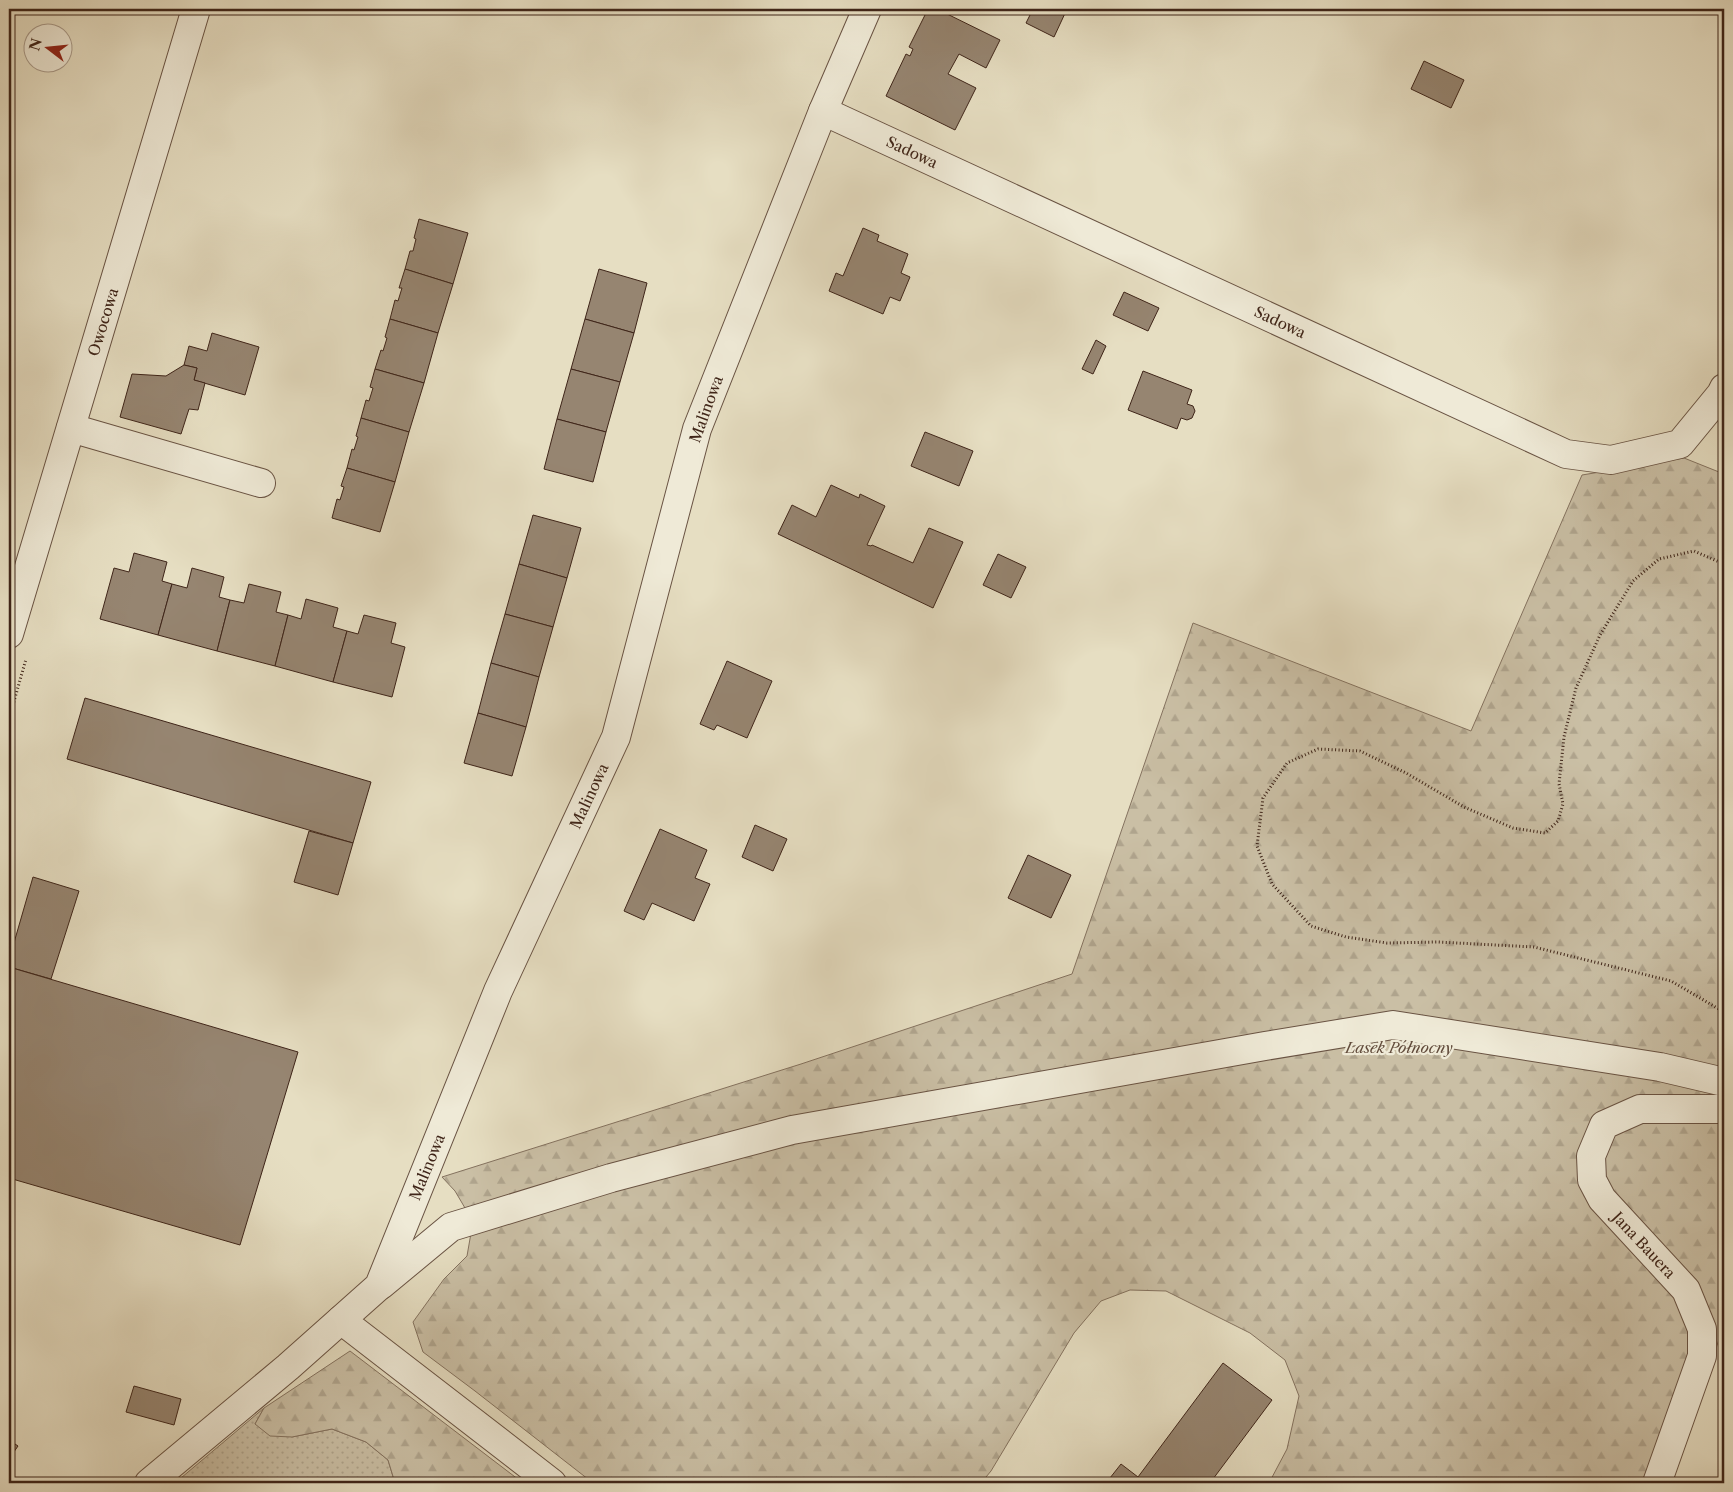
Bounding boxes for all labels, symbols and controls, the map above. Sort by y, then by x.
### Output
north arrow [22,22,72,72]
text: N [25,36,46,53]
street label: Sadowa [883,132,941,172]
street label: Owocowa [84,286,122,358]
street label: Sadowa [1251,302,1309,342]
street label: Malinowa [685,373,727,445]
street label: Malinowa [566,760,612,832]
park label: Lasek Północny [1344,1038,1453,1057]
street label: Malinowa [405,1131,449,1203]
street label: Jana Bauera [1607,1206,1680,1282]

